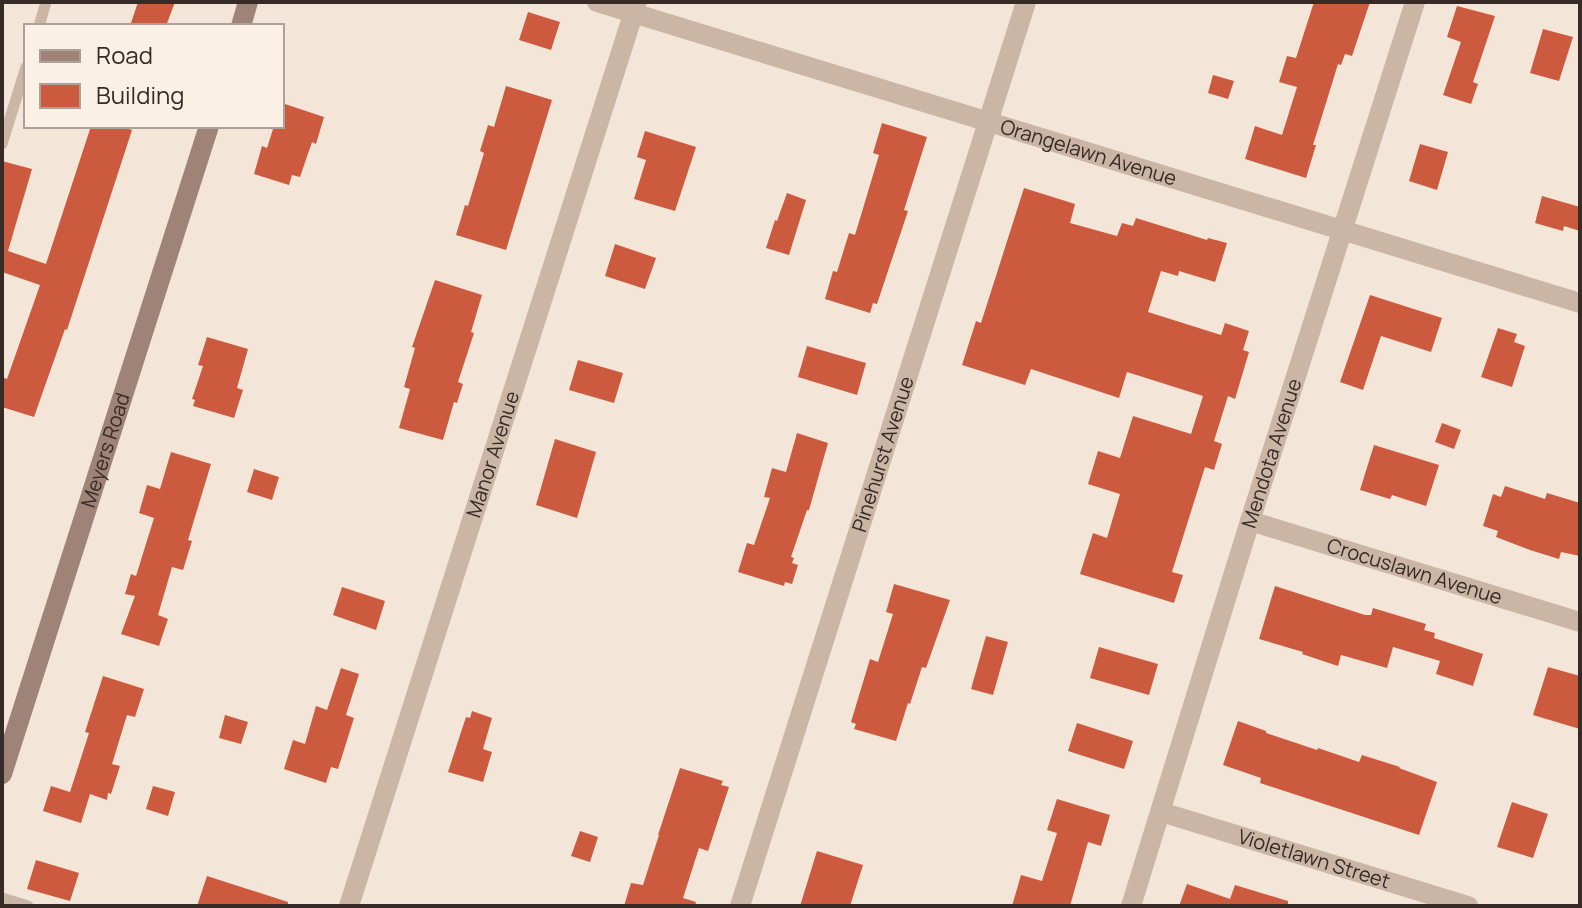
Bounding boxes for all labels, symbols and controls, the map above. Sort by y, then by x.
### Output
legend [24,24,284,128]
text: Road [96,38,153,71]
text: Building [96,78,184,111]
street label: Orangelawn Avenue [997,112,1180,192]
street label: Pinehurst Avenue [845,373,920,535]
street label: Mendota Avenue [1235,375,1307,531]
street label: Manor Avenue [460,388,525,521]
street label: Meyers Road [74,389,136,511]
street label: Crocuslawn Avenue [1324,531,1505,610]
street label: Violetlawn Street [1235,822,1394,894]

